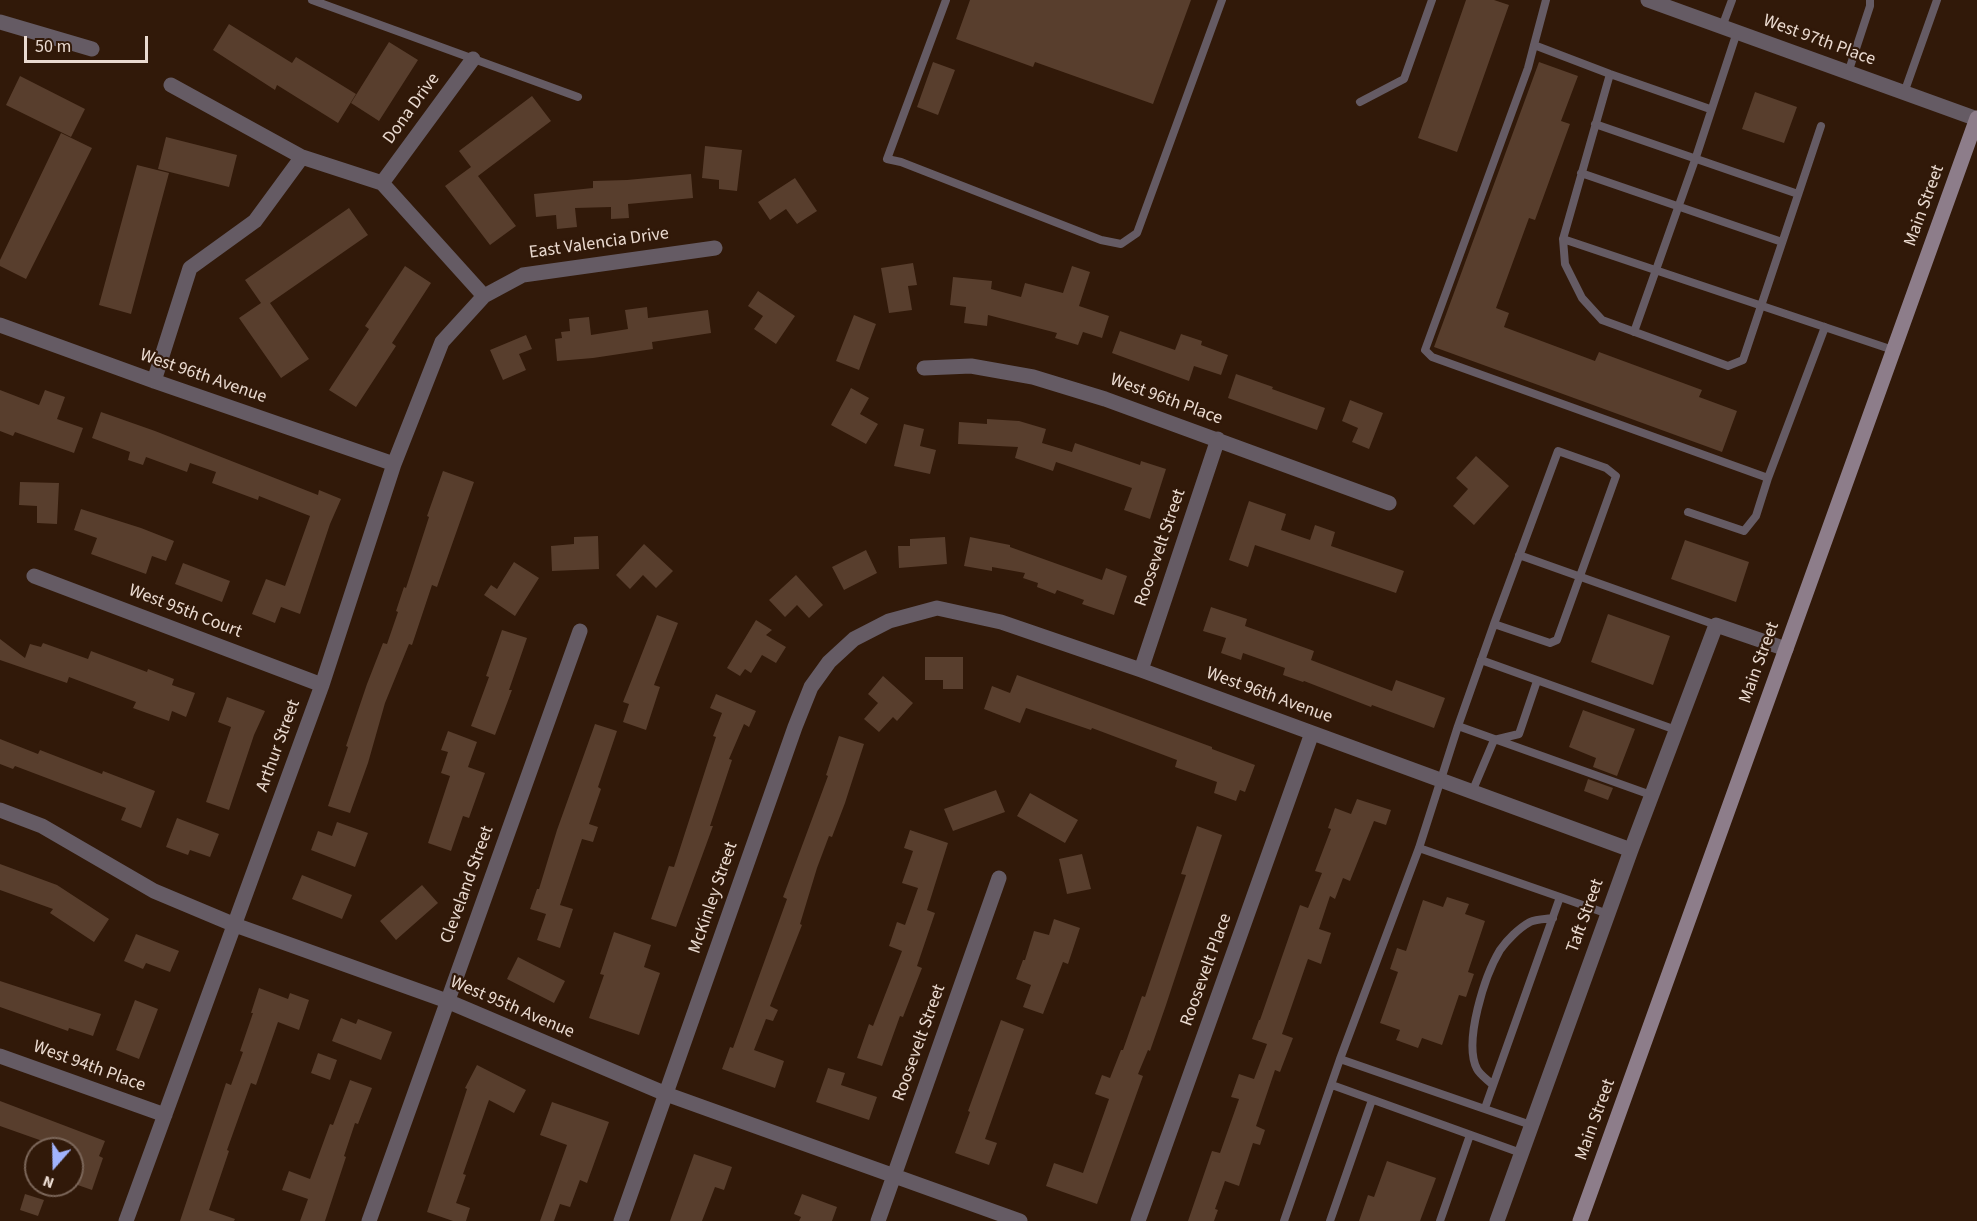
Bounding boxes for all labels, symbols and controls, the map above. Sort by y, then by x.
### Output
street label: West 97th Place [1760,11,1878,71]
scale bar [27,24,152,62]
text: 50 m [35,34,71,59]
street label: Dona Drive [379,69,445,149]
street label: Main Street [1900,162,1950,250]
street label: East Valencia Drive [528,223,670,265]
street label: West 96th Avenue [137,345,269,409]
street label: West 96th Place [1107,370,1225,430]
street label: Roosevelt Street [1131,486,1191,610]
street label: West 95th Court [125,581,245,643]
street label: Main Street [1735,619,1785,707]
street label: West 96th Avenue [1203,663,1335,729]
street label: Arthur Street [252,697,306,795]
street label: Cleveland Street [437,823,499,947]
street label: McKinley Street [685,839,743,957]
street label: Taft Street [1563,876,1609,956]
street label: Roosevelt Place [1177,911,1237,1029]
street label: West 95th Avenue [447,972,577,1044]
street label: Roosevelt Street [889,982,951,1104]
street label: West 94th Place [30,1037,148,1097]
street label: Main Street [1571,1076,1621,1164]
north arrow [24,1137,84,1197]
text: N [40,1170,57,1194]

